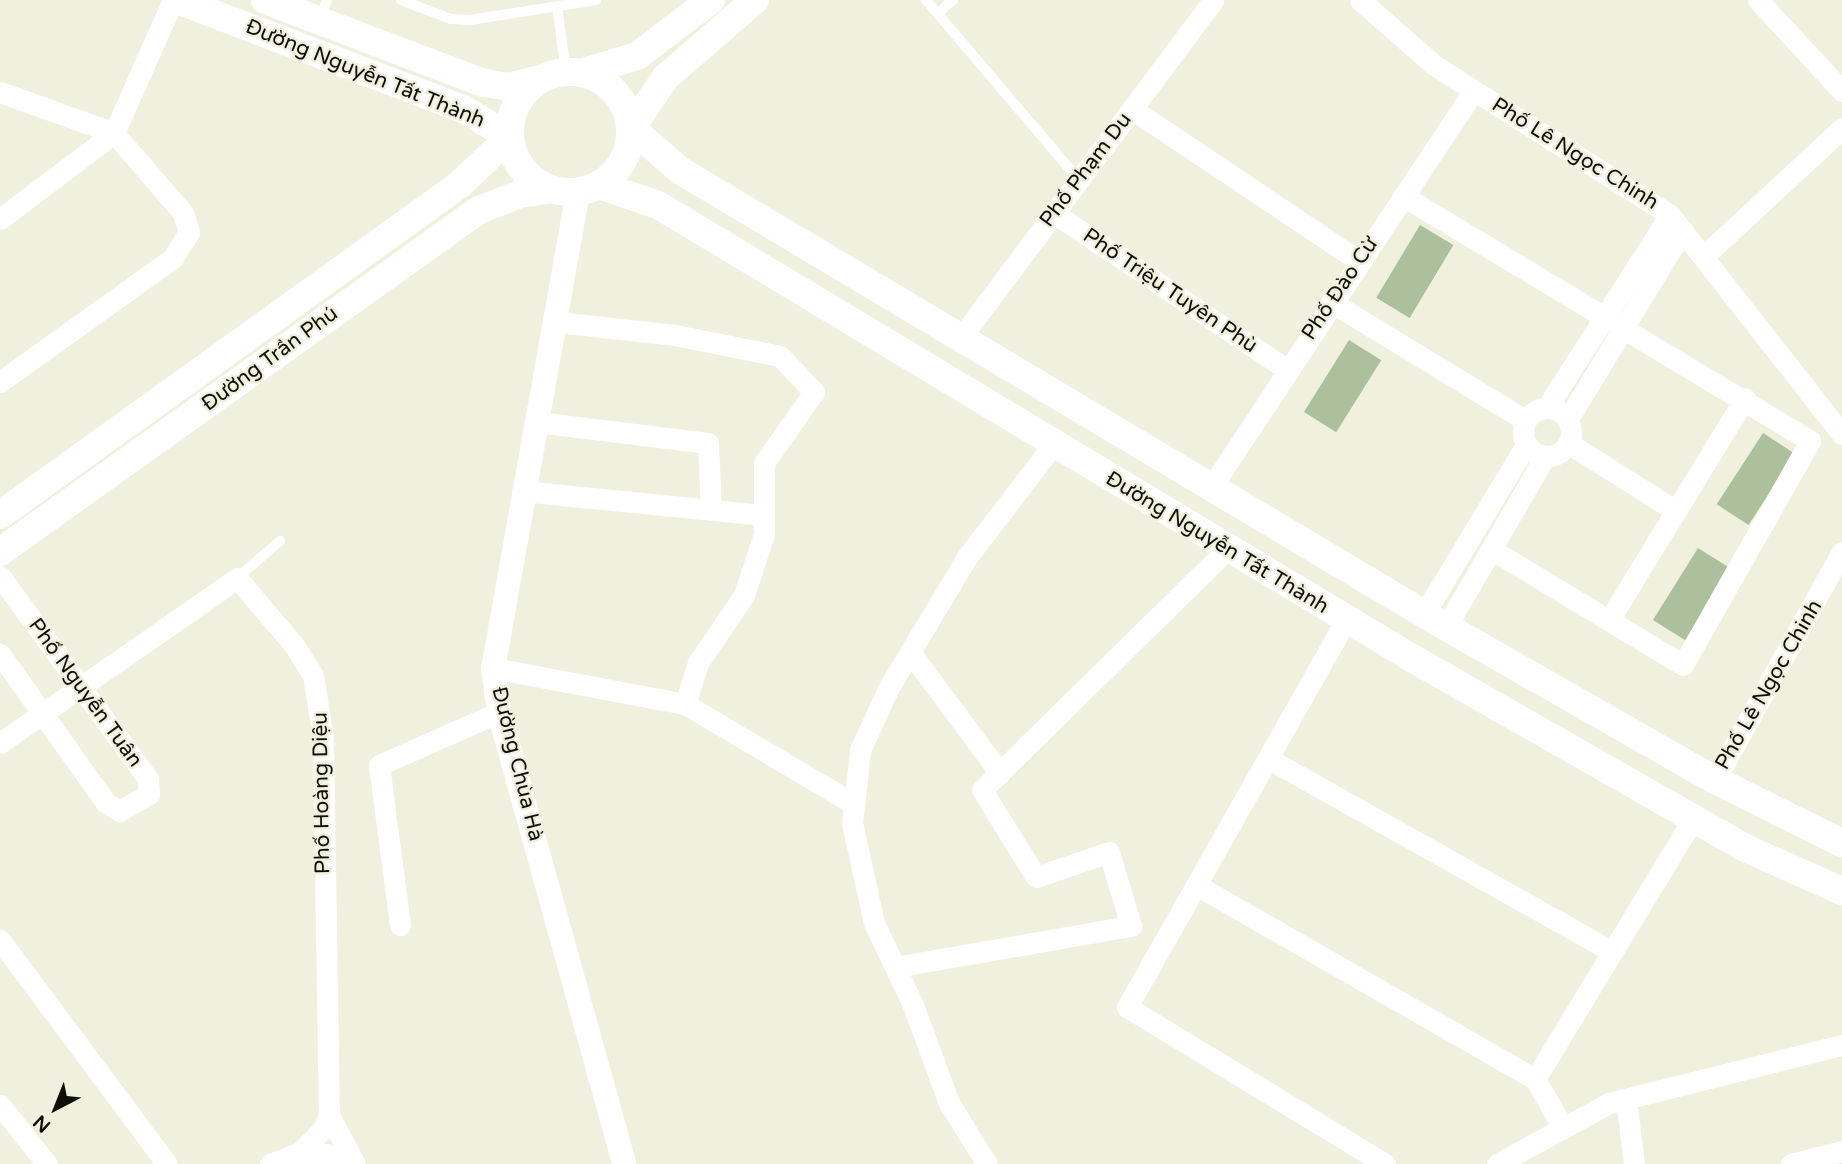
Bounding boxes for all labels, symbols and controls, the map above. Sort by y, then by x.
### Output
street label: Đường Nguyễn Tất Thành [242,14,488,134]
street label: Phố Lê Ngọc Chinh [1487,92,1663,216]
street label: Phố Phạm Du [1035,108,1137,232]
street label: Phố Triệu Tuyên Phù [1078,223,1262,359]
street label: Phố Đào Cừ [1297,233,1383,345]
street label: Đường Trần Phú [197,301,343,417]
street label: Đường Nguyễn Tất Thành [1101,466,1333,620]
street label: Phố Lê Ngọc Chinh [1710,596,1828,774]
street label: Phố Nguyễn Tuân [23,614,147,772]
street label: Đường Chùa Hà [486,684,548,844]
street label: Phố Hoàng Diệu [308,712,336,874]
north arrow [21,1073,91,1143]
text: N [29,1110,55,1137]

